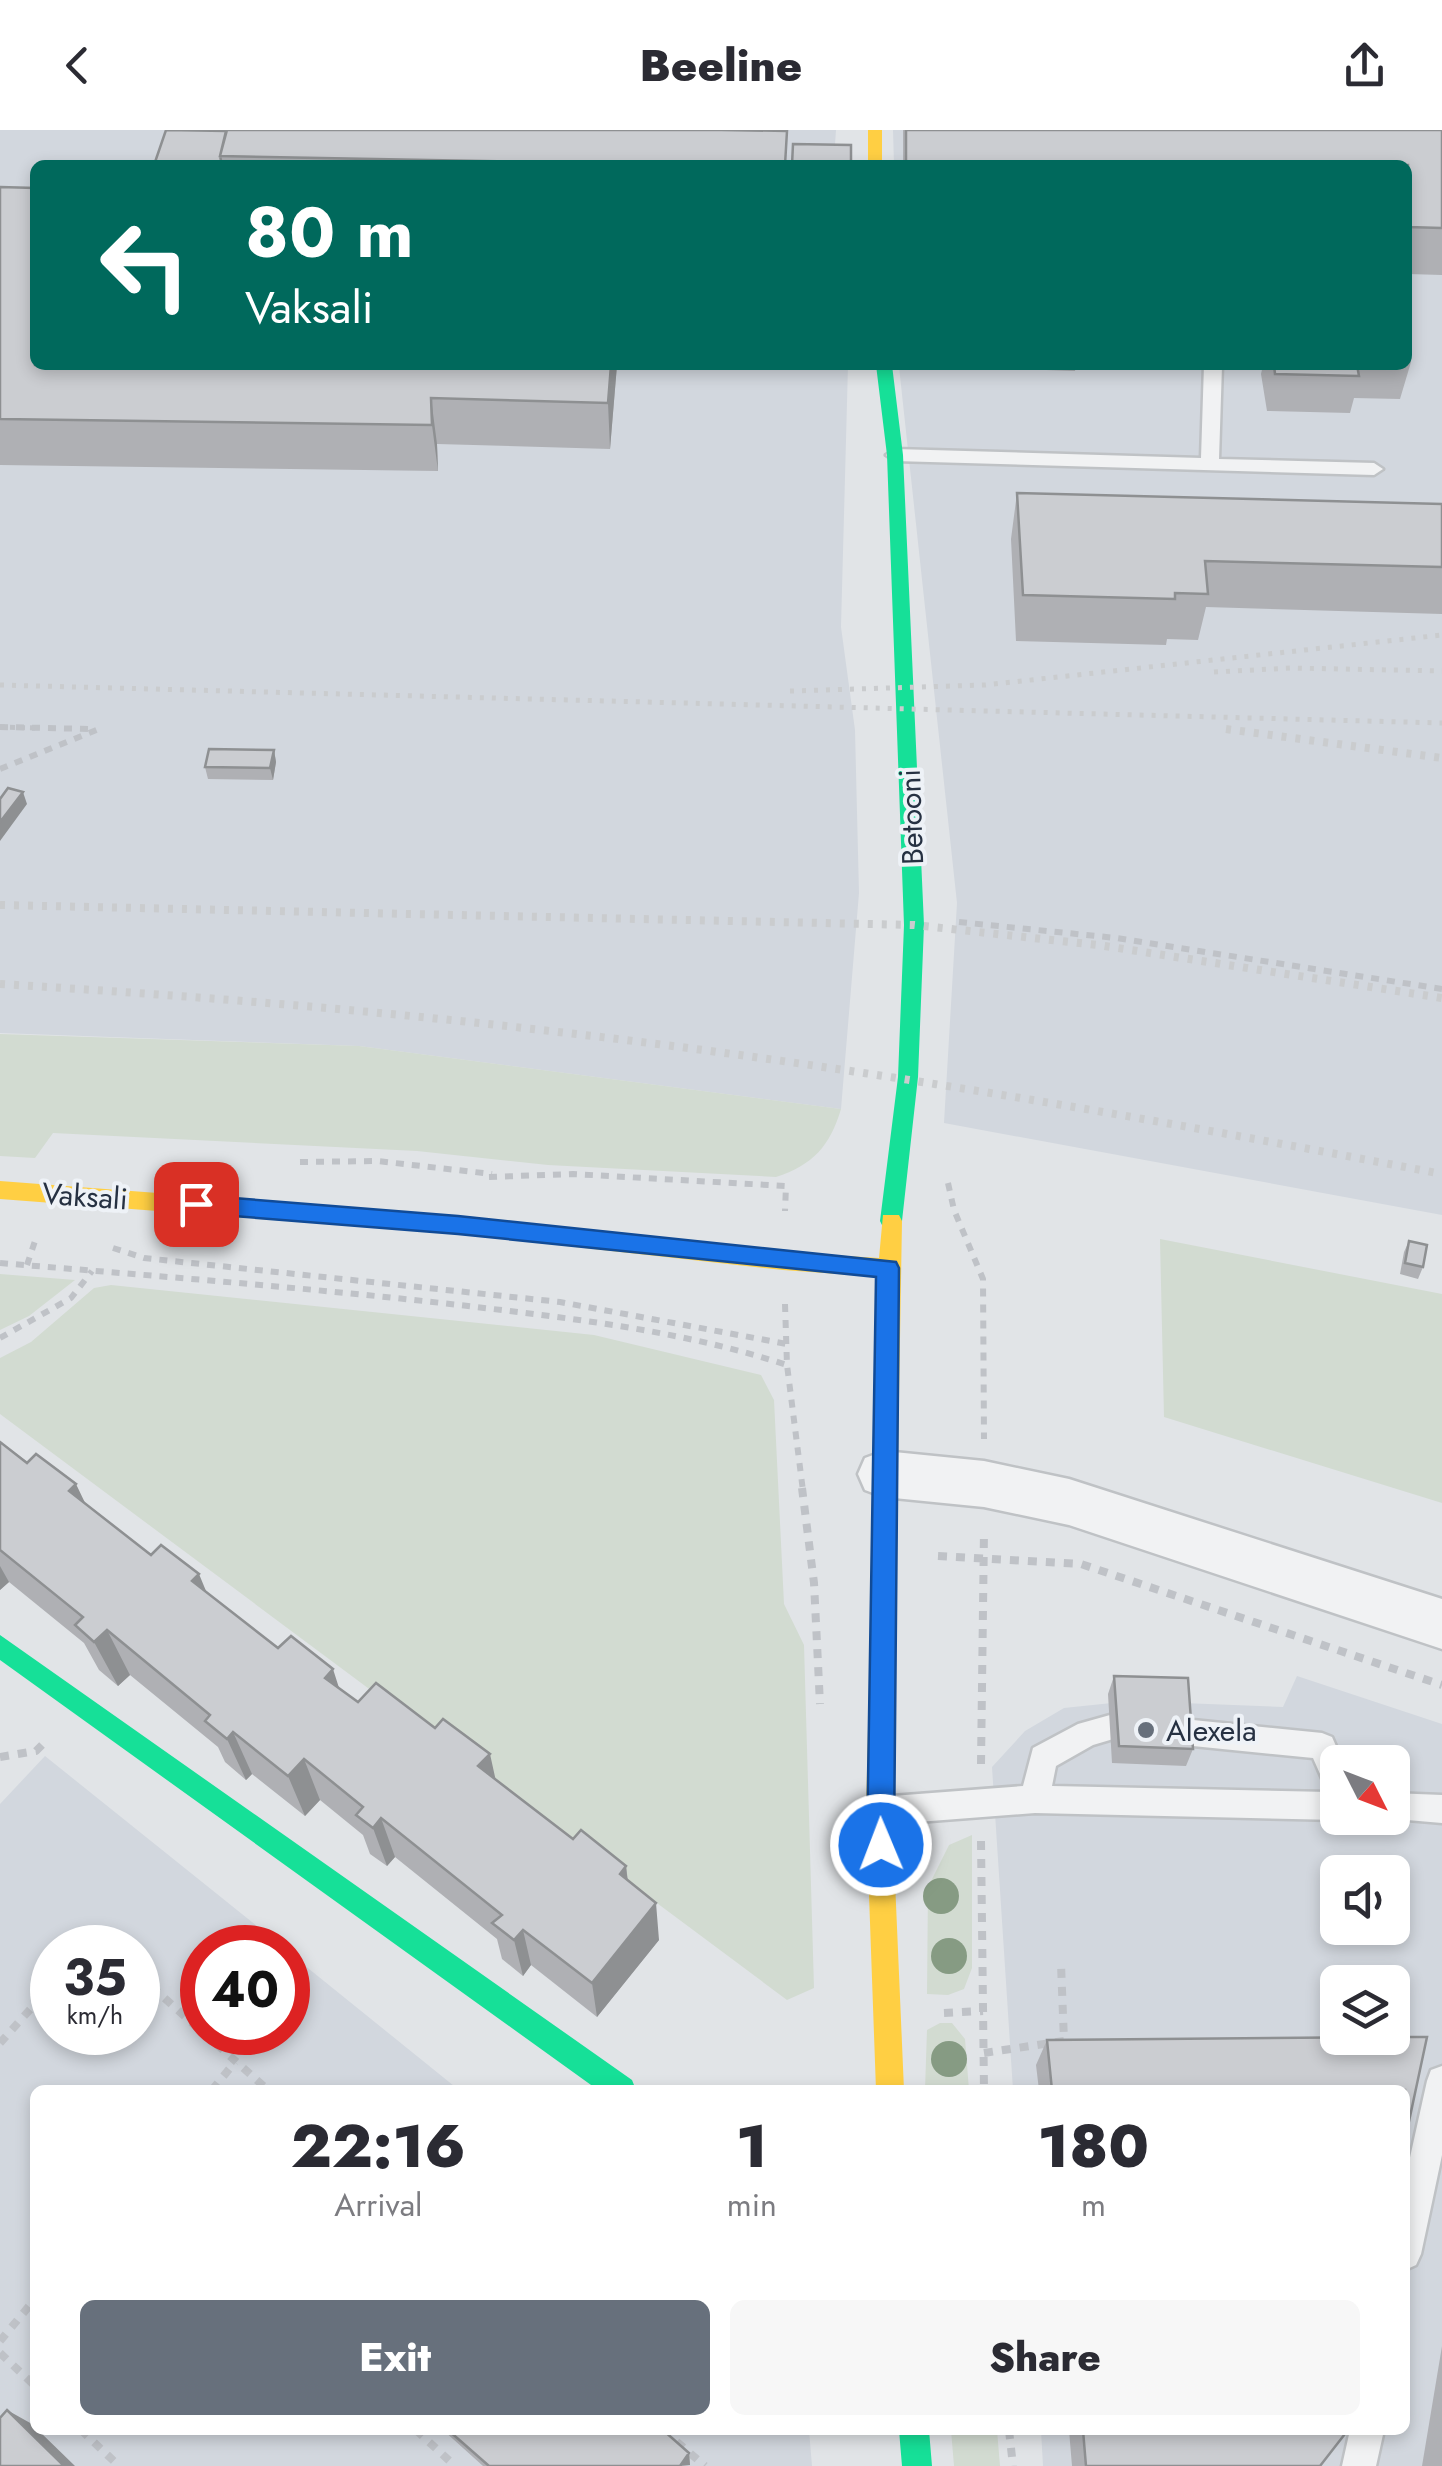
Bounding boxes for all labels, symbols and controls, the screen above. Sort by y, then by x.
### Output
text: Beeline [640,33,802,98]
icon: back [50,38,105,93]
icon: share [1337,38,1392,93]
text: 80 m [245,182,414,283]
icon: left [80,200,210,330]
text: Vaksali [245,275,373,340]
street label: Betooni [888,768,934,866]
pin [154,1162,239,1247]
street label: Vaksali [41,1172,129,1220]
icon: arrive [169,1177,224,1232]
place label: Alexela [1166,1709,1257,1752]
marker: Alexela [1135,1719,1157,1741]
north arrow [1320,1745,1410,1835]
map controls [1320,1745,1410,2055]
position arrow [829,1793,933,1897]
button: sound [1320,1855,1410,1945]
speed limit sign: 40 [180,1925,310,2055]
text: 35 [63,1941,127,2014]
button: layers [1320,1965,1410,2055]
text: km/h [67,1997,123,2033]
text: 22:16 [291,2103,466,2190]
text: 1 [736,2103,768,2190]
text: 180 [1038,2103,1149,2190]
text: Arrival [334,2182,422,2228]
text: min [727,2182,777,2228]
text: m [1081,2182,1106,2228]
button: Exit [80,2300,710,2415]
button: Share [730,2300,1360,2415]

